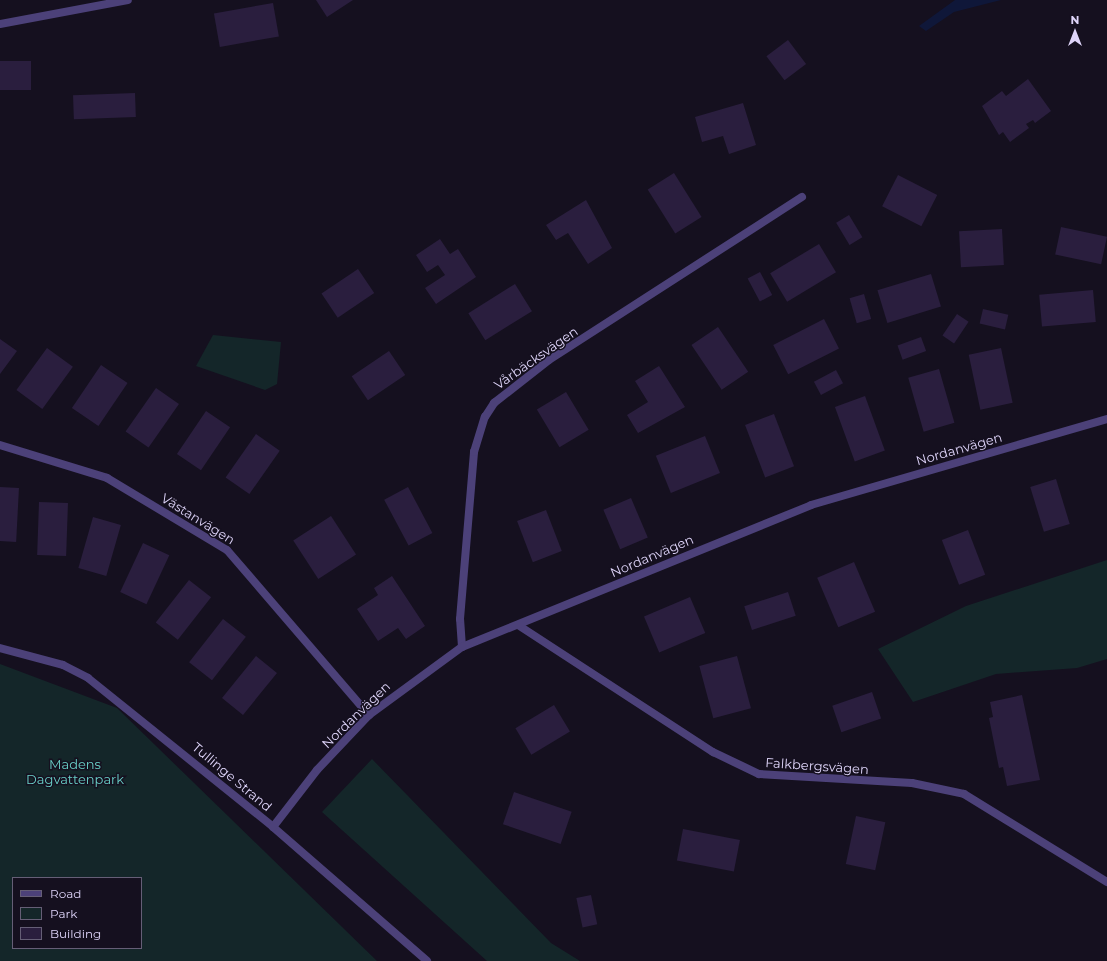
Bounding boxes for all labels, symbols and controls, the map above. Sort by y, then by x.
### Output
north arrow [1055,12,1095,52]
text: N [1071,13,1079,27]
street label: Vårbäcksvägen [491,323,581,393]
street label: Nordanvägen [914,429,1004,469]
street label: Västanvägen [158,490,238,548]
street label: Nordanvägen [608,531,696,581]
street label: Nordanvägen [319,679,393,751]
street label: Tullinge Strand [189,739,275,815]
street label: Falkbergsvägen [765,755,869,777]
park label: Madens Dagvattenpark [26,757,124,788]
legend [12,877,142,949]
text: Road [50,886,81,901]
text: Park [50,906,77,921]
text: Building [50,926,101,941]

